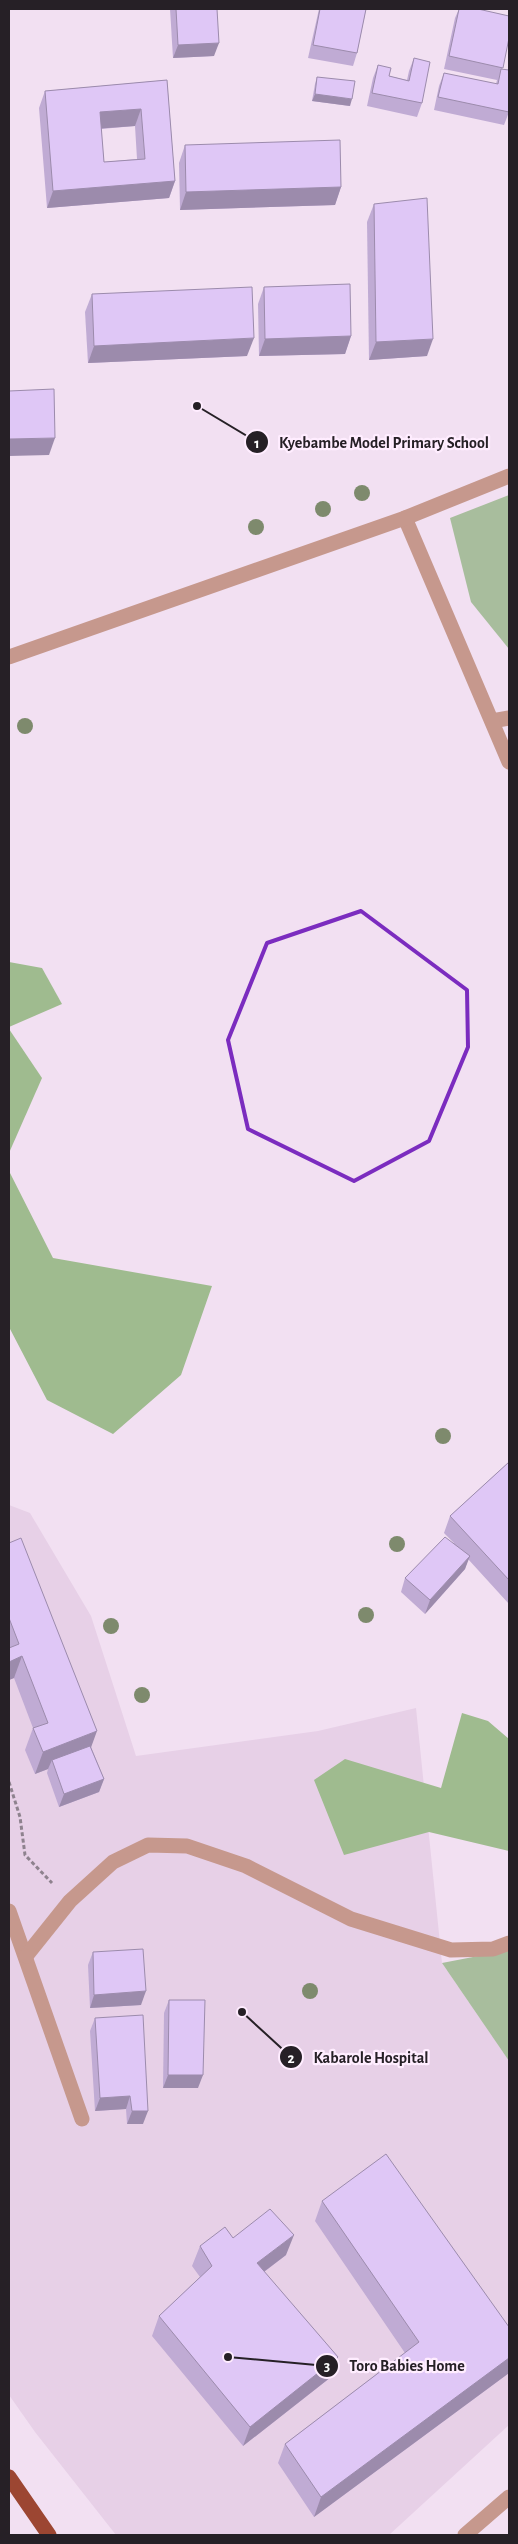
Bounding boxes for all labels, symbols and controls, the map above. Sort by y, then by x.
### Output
callout: Kyebambe Model Primary School [244,427,499,458]
text: Kyebambe Model Primary School [279,435,489,452]
text: 1 [254,436,260,451]
callout: Kabarole Hospital [279,2042,439,2073]
text: Kabarole Hospital [313,2050,429,2066]
text: 2 [287,2051,295,2066]
callout: Toro Babies Home [314,2350,475,2381]
text: Toro Babies Home [349,2358,465,2374]
text: 3 [324,2359,330,2374]

